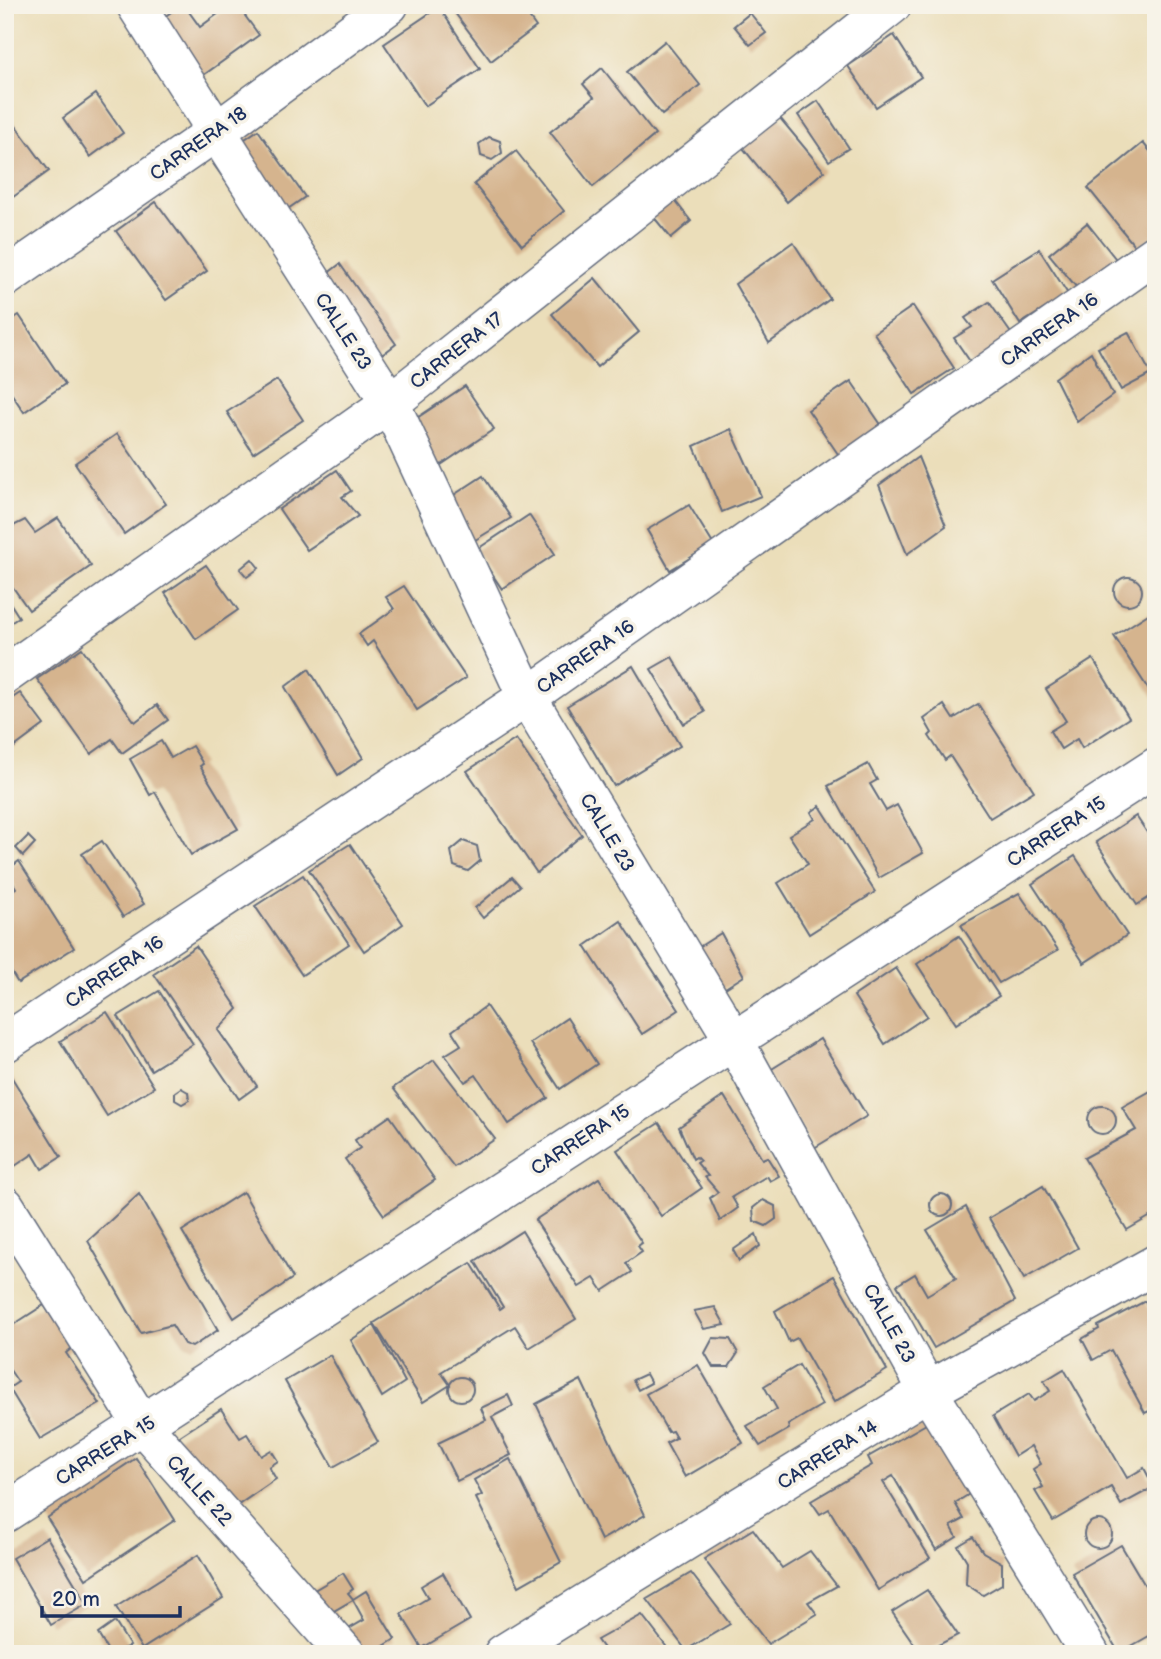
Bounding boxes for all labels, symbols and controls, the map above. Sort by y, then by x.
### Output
street label: CARRERA 18 [146,102,252,186]
street label: CARRERA 16 [997,288,1103,372]
street label: CALLE 23 [309,289,376,375]
street label: CARRERA 17 [406,307,508,395]
street label: CARRERA 16 [533,615,639,699]
street label: CALLE 23 [574,790,639,876]
street label: CARRERA 15 [1003,792,1111,873]
street label: CARRERA 16 [61,931,168,1014]
street label: CARRERA 15 [527,1100,635,1181]
street label: CALLE 23 [858,1280,920,1367]
street label: CARRERA 15 [52,1411,160,1491]
street label: CARRERA 14 [773,1415,883,1495]
street label: CALLE 22 [161,1451,237,1532]
scale bar [42,1575,180,1619]
text: 20 m [52,1587,100,1612]

